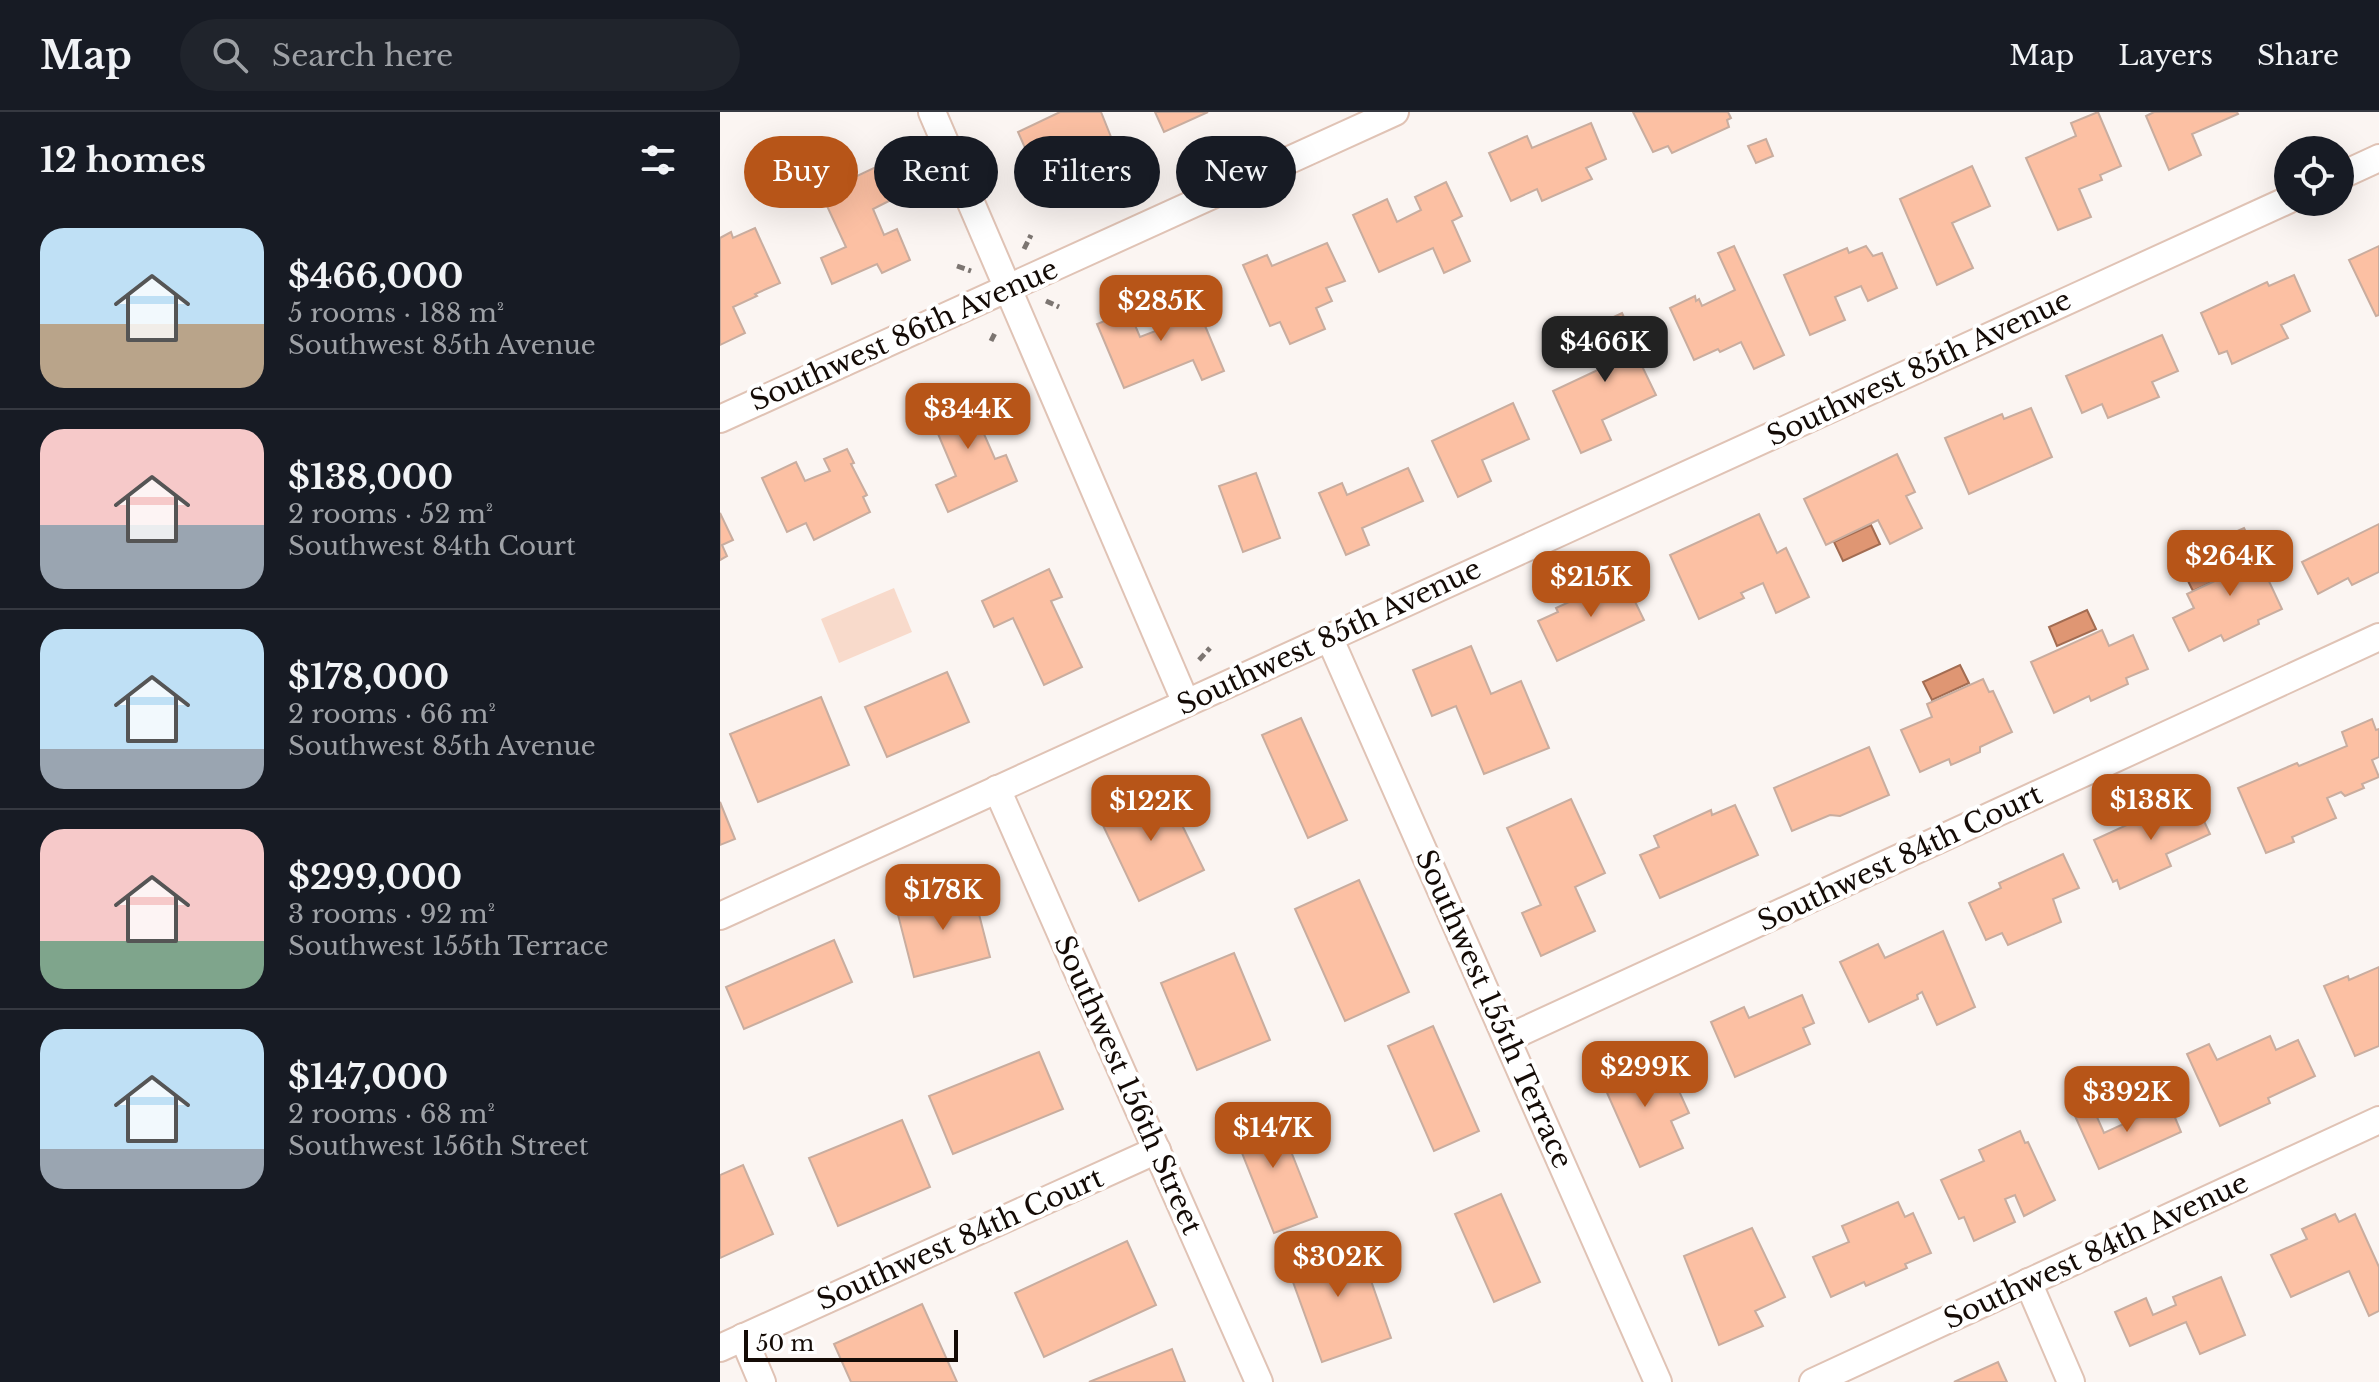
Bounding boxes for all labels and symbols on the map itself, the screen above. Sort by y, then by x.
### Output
street label: Southwest 86th Avenue [745,251,1063,419]
pin: $285K [1105,275,1217,343]
street label: Southwest 85th Avenue [1761,282,2077,454]
pin: $466K [1549,316,1661,384]
pin: $344K [912,383,1024,451]
pin: $264K [2174,530,2286,598]
street label: Southwest 85th Avenue [1171,551,1487,723]
pin: $215K [1535,551,1647,619]
pin: $138K [2095,774,2207,842]
pin: $122K [1095,775,1207,843]
street label: Southwest 84th Court [1752,776,2048,939]
street label: Southwest 155th Terrace [1408,844,1580,1174]
pin: $178K [887,864,999,932]
street label: Southwest 156th Street [1046,930,1210,1240]
pin: $299K [1589,1041,1701,1109]
pin: $392K [2071,1066,2183,1134]
pin: $147K [1217,1102,1329,1170]
street label: Southwest 84th Court [811,1160,1109,1318]
street label: Southwest 84th Avenue [1938,1165,2254,1337]
pin: $302K [1282,1231,1394,1299]
scale bar [744,1326,958,1362]

